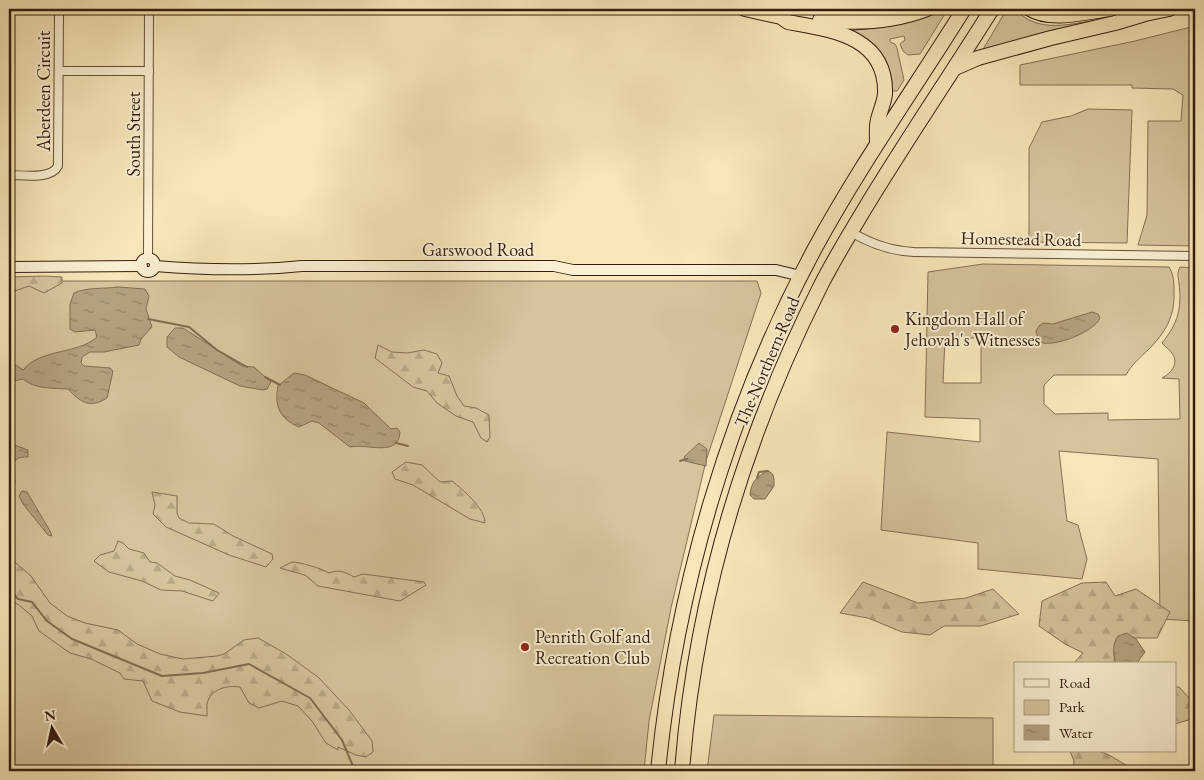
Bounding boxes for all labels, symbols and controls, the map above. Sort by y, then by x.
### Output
street label: Aberdeen Circuit [32,30,55,152]
street label: South Street [122,91,145,176]
street label: Homestead Road [961,226,1082,251]
street label: Garswood Road [422,238,535,261]
street label: The Northern Road [729,292,805,431]
place label: Kingdom Hall of Jehovah's Witnesses [903,307,1040,351]
marker: Kingdom Hall of Jehovah's Witnesses [889,323,901,335]
place label: Penrith Golf and Recreation Club [535,625,652,669]
marker: Penrith Golf and Recreation Club [519,641,531,653]
legend [1014,662,1176,752]
text: Road [1059,673,1091,692]
text: Park [1059,697,1086,716]
north arrow [28,702,78,752]
text: N [43,705,58,725]
text: Water [1059,723,1093,742]

